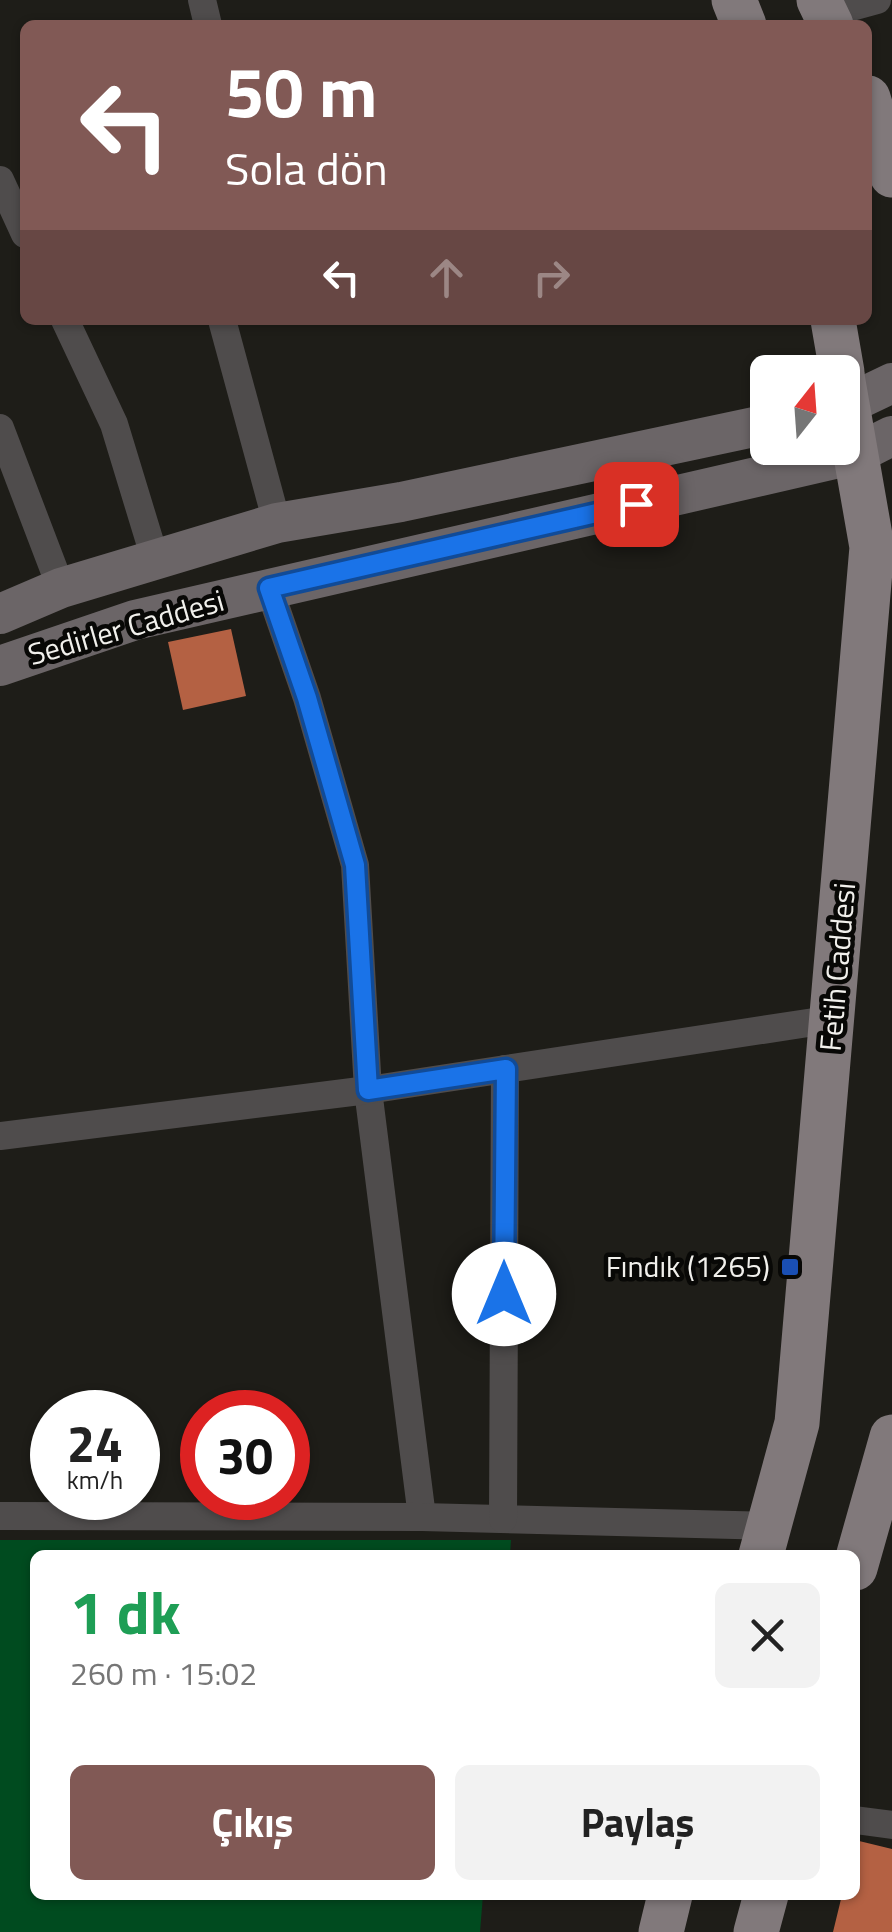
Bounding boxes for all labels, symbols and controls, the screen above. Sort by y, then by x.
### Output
text: 50 m [225,38,378,144]
icon: left [60,60,190,190]
text: Sola dön [225,134,388,202]
icon: left [314,250,369,305]
icon: ahead [419,250,474,305]
icon: right [524,250,579,305]
north arrow [750,355,860,465]
map controls [750,355,860,465]
pin [594,462,679,547]
icon: arrive [609,477,664,532]
street label: Sedirler Caddesi [22,577,229,677]
street label: Fetih Caddesi [807,881,867,1053]
position arrow [452,1242,556,1346]
place label: Fındık (1265) [606,1243,770,1289]
marker: Fındık (1265) [779,1256,801,1278]
speed limit sign: 30 [180,1390,310,1520]
text: 24 [67,1405,123,1481]
text: km/h [67,1461,123,1499]
text: 1 dk [70,1566,181,1657]
button: close [715,1583,820,1688]
text: 260 m · 15:02 [70,1649,257,1697]
button: Çıkış [70,1765,435,1880]
button: Paylaş [455,1765,820,1880]

